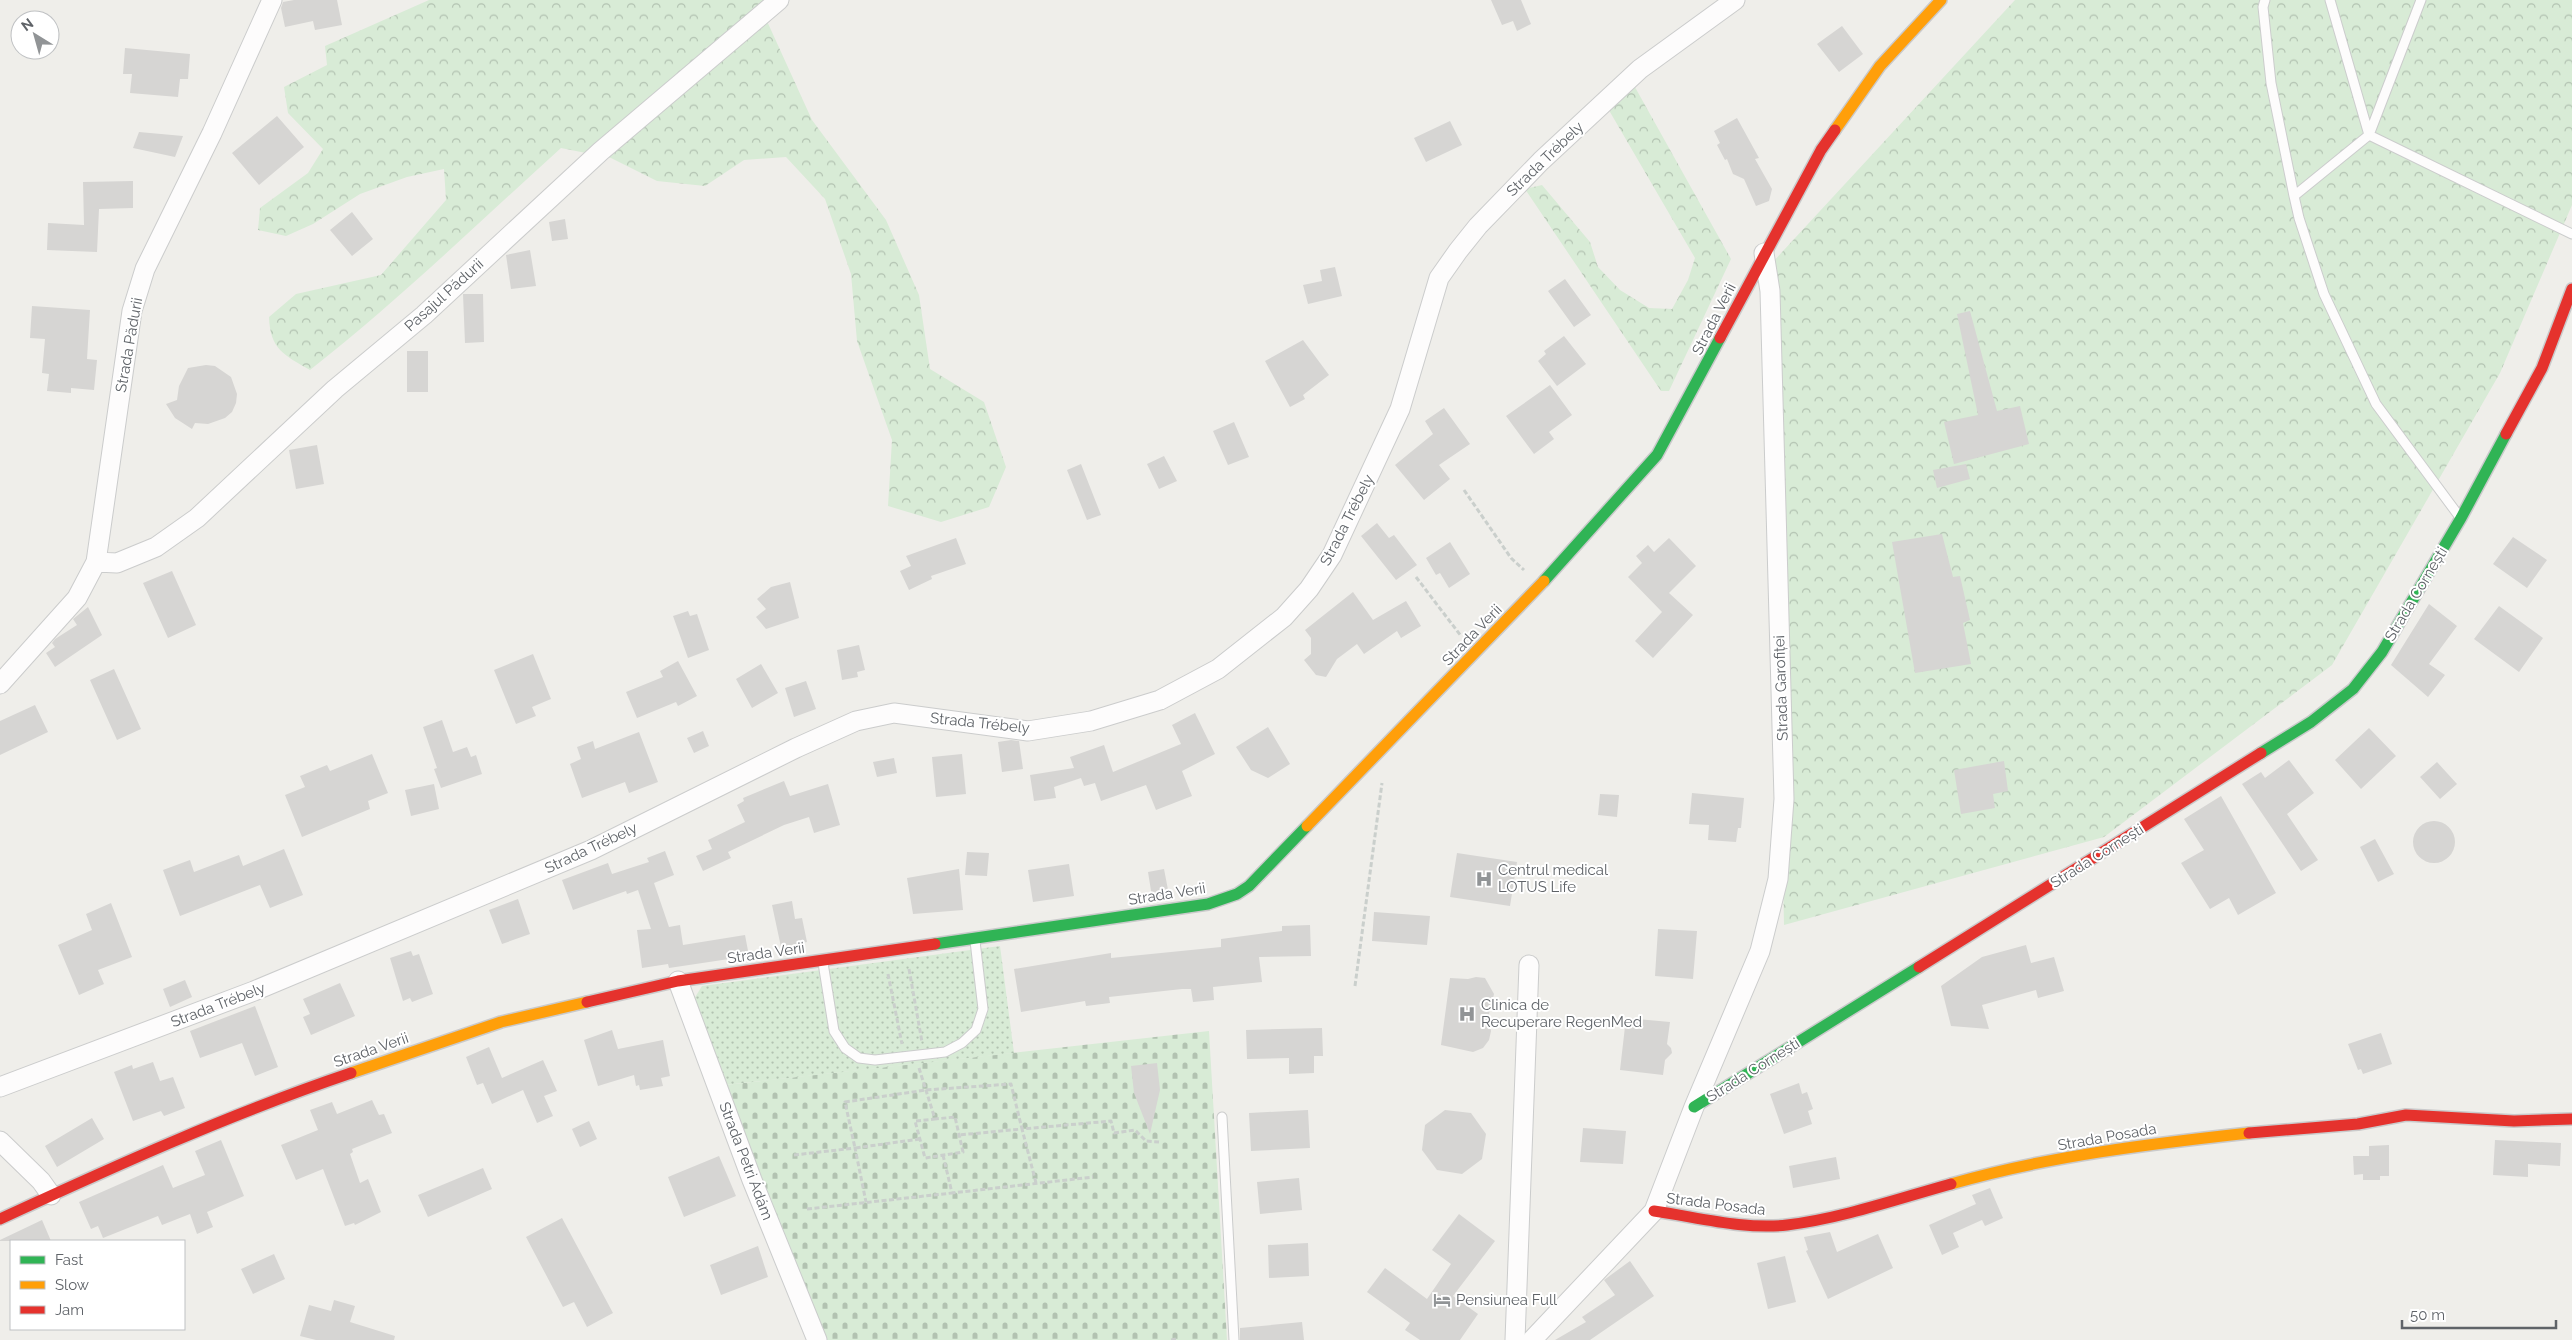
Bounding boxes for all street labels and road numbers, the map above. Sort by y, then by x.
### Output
street label: Strada Trébely [1503,118,1587,200]
street label: Pasajul Pădurii [401,255,487,335]
street label: Strada Verii [1688,280,1740,358]
street label: Strada Pădurii [112,296,146,394]
street label: Strada Trébely [1316,471,1378,569]
street label: Strada Cornești [2381,544,2451,644]
street label: Strada Verii [1438,601,1506,669]
street label: Strada Garofiței [1770,635,1792,741]
street label: Strada Trébely [929,709,1031,737]
street label: Strada Trébely [542,819,640,877]
street label: Strada Cornești [2047,820,2147,892]
street label: Strada Verii [1127,879,1207,909]
street label: Strada Verii [726,939,806,967]
street label: Strada Trébely [168,979,268,1031]
street label: Strada Verii [331,1029,411,1071]
street label: Strada Cornești [1703,1034,1803,1106]
street label: Strada Petri Ádám [715,1100,777,1222]
street label: Strada Posada [2056,1119,2158,1155]
street label: Strada Posada [1665,1189,1767,1219]

